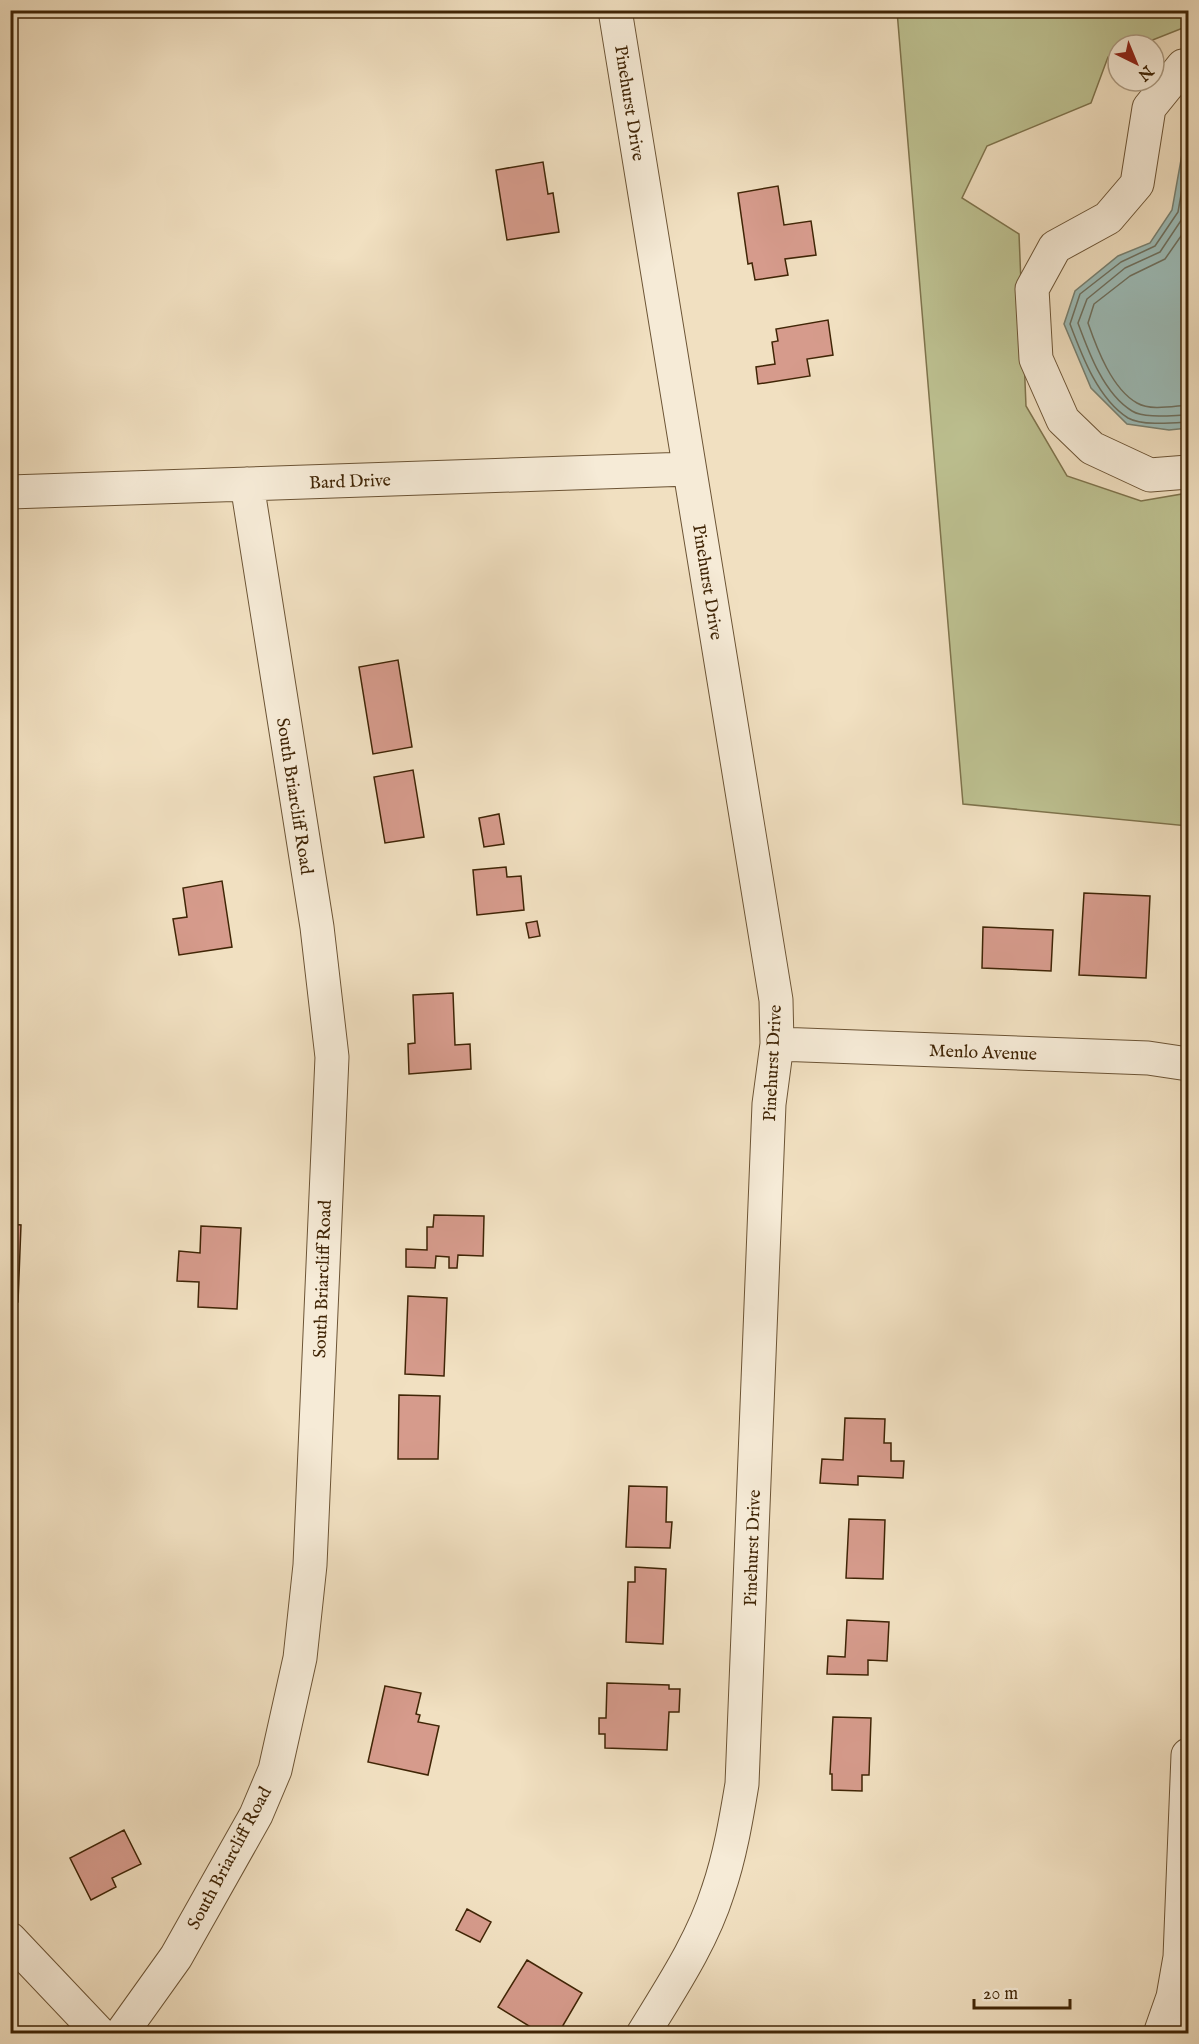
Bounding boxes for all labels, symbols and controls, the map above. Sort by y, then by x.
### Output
north arrow [1106,33,1166,93]
street label: Pinehurst Drive [608,44,649,163]
text: N [1133,60,1157,85]
street label: Bard Drive [309,470,391,495]
street label: Pinehurst Drive [686,523,727,642]
street label: South Briarcliff Road [270,716,317,877]
street label: Pinehurst Drive [759,1004,788,1122]
street label: Menlo Avenue [929,1040,1037,1067]
street label: South Briarcliff Road [309,1199,338,1359]
street label: Pinehurst Drive [740,1489,767,1607]
street label: South Briarcliff Road [183,1783,278,1934]
scale bar [974,1972,1070,2010]
text: 20 m [983,1983,1018,2006]

